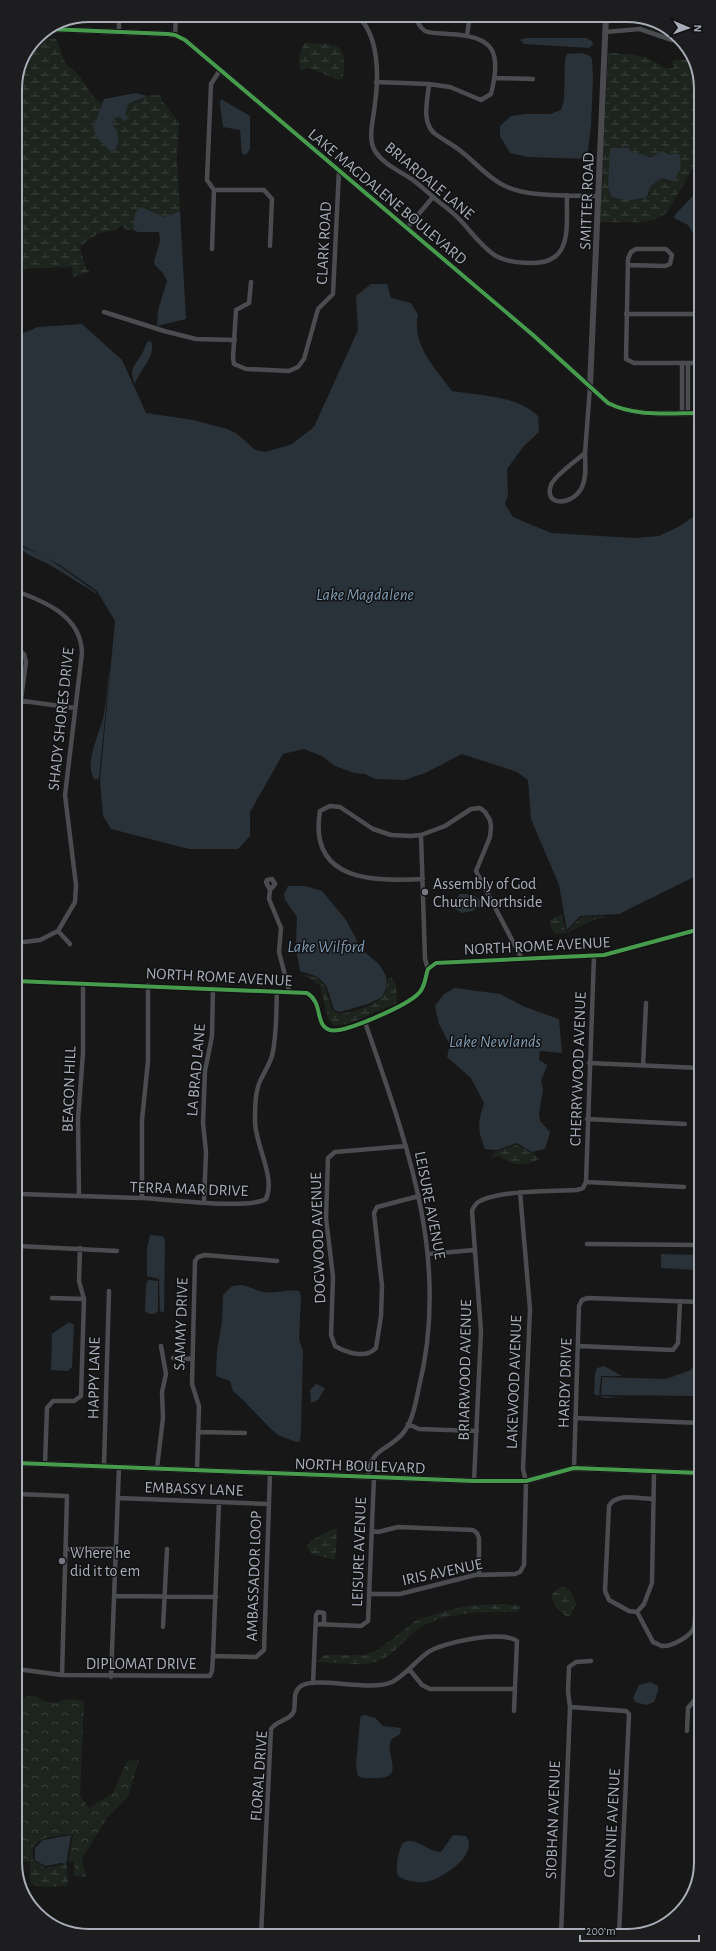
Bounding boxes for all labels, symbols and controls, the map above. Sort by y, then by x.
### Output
north arrow [668,8,708,48]
text: N [692,24,703,32]
street label: LAKE MAGDALENE BOULEVARD [305,126,470,268]
street label: BRIARDALE LANE [382,139,477,223]
street label: SMITTER ROAD [577,152,597,250]
street label: CLARK ROAD [314,201,334,285]
water label: Lake Magdalene [316,586,414,603]
street label: SHADY SHORES DRIVE [46,646,76,791]
place label: Assembly of God Church Northside [433,876,542,910]
marker: Assembly of God Church Northside [420,887,430,897]
street label: NORTH ROME AVENUE [463,934,611,958]
water label: Lake Wilford [287,938,365,955]
street label: NORTH ROME AVENUE [145,965,293,989]
street label: CHERRYWOOD AVENUE [567,991,589,1146]
street label: LA BRAD LANE [184,1023,208,1117]
water label: Lake Newlands [449,1033,542,1050]
street label: BEACON HILL [60,1045,79,1132]
street label: LEISURE AVENUE [412,1150,448,1261]
street label: DOGWOOD AVENUE [308,1172,328,1304]
street label: TERRA MAR DRIVE [129,1179,249,1199]
street label: SAMMY DRIVE [171,1277,191,1371]
street label: BRIARWOOD AVENUE [456,1299,474,1441]
street label: LAKEWOOD AVENUE [504,1315,524,1449]
street label: HAPPY LANE [85,1336,103,1419]
street label: HARDY DRIVE [555,1338,575,1428]
street label: NORTH BOULEVARD [294,1456,426,1476]
street label: EMBASSY LANE [144,1479,244,1499]
street label: LEISURE AVENUE [349,1497,369,1607]
street label: AMBASSADOR LOOP [244,1510,264,1642]
place label: Where he did it to em [70,1545,140,1579]
marker: Where he did it to em [57,1556,67,1566]
street label: IRIS AVENUE [400,1556,484,1588]
street label: DIPLOMAT DRIVE [86,1656,197,1672]
street label: FLORAL DRIVE [248,1730,270,1822]
street label: SIOBHAN AVENUE [543,1760,563,1879]
street label: CONNIE AVENUE [601,1768,623,1878]
scale bar [580,1917,699,1943]
text: 200 m [586,1925,616,1937]

